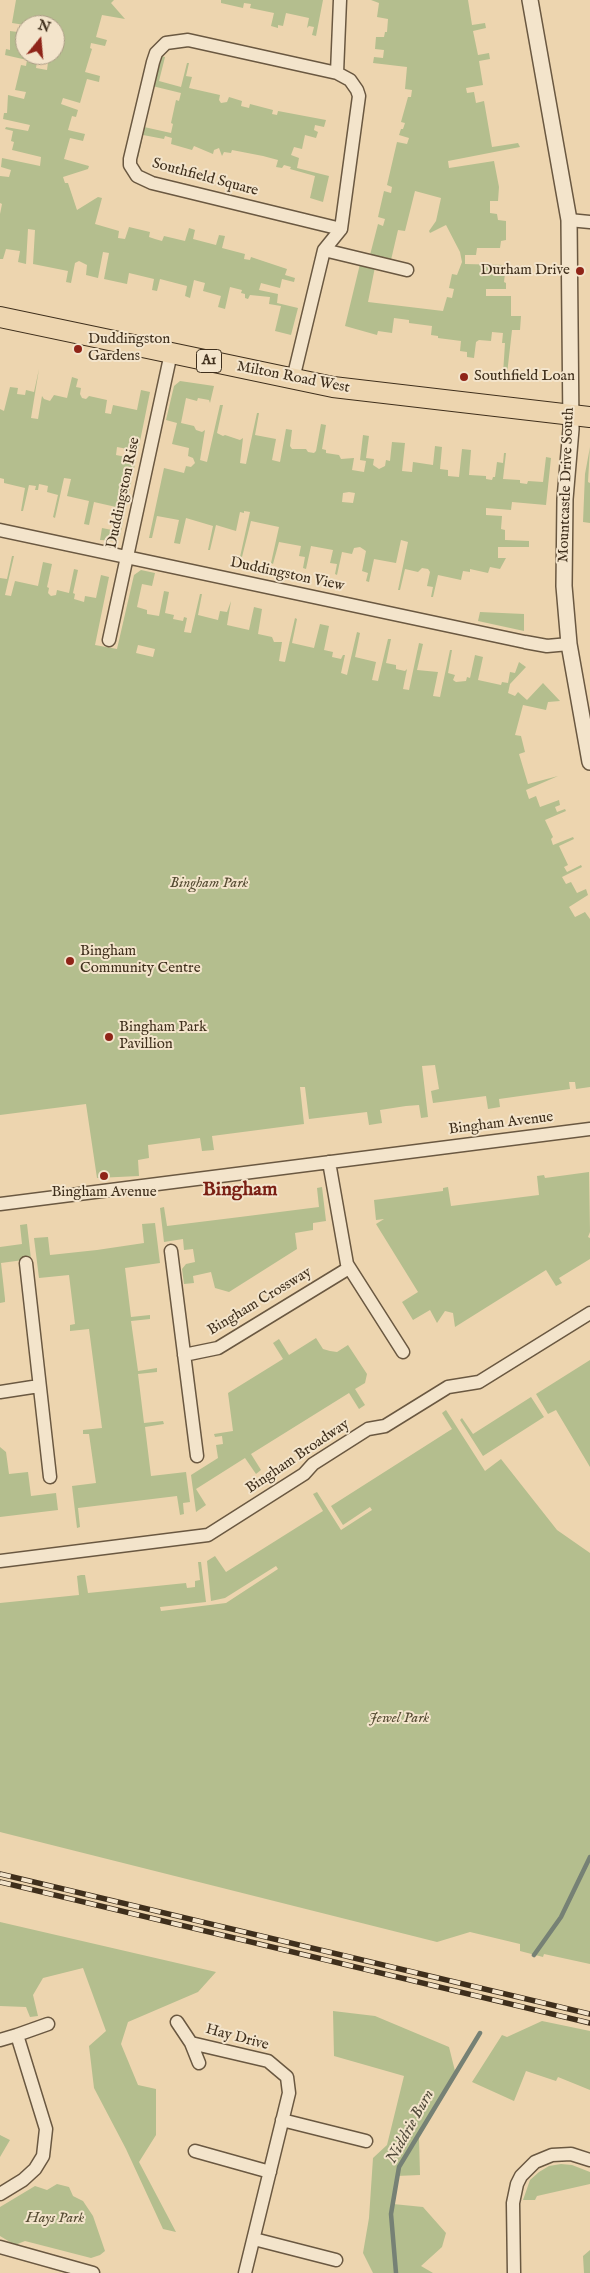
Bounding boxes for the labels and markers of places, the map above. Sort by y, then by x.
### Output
place label: Durham Drive [480,262,570,280]
marker: Durham Drive [574,265,586,277]
place label: Duddingston Gardens [88,331,170,366]
marker: Duddingston Gardens [72,343,84,355]
place label: Southfield Loan [474,368,575,386]
marker: Southfield Loan [458,371,470,383]
place label: Bingham Community Centre [80,943,201,978]
marker: Bingham Community Centre [64,955,76,967]
place label: Bingham Park Pavillion [119,1019,207,1054]
marker: Bingham Park Pavillion [103,1031,115,1043]
marker: Bingham Avenue [98,1170,110,1182]
place label: Bingham Avenue [51,1184,157,1202]

